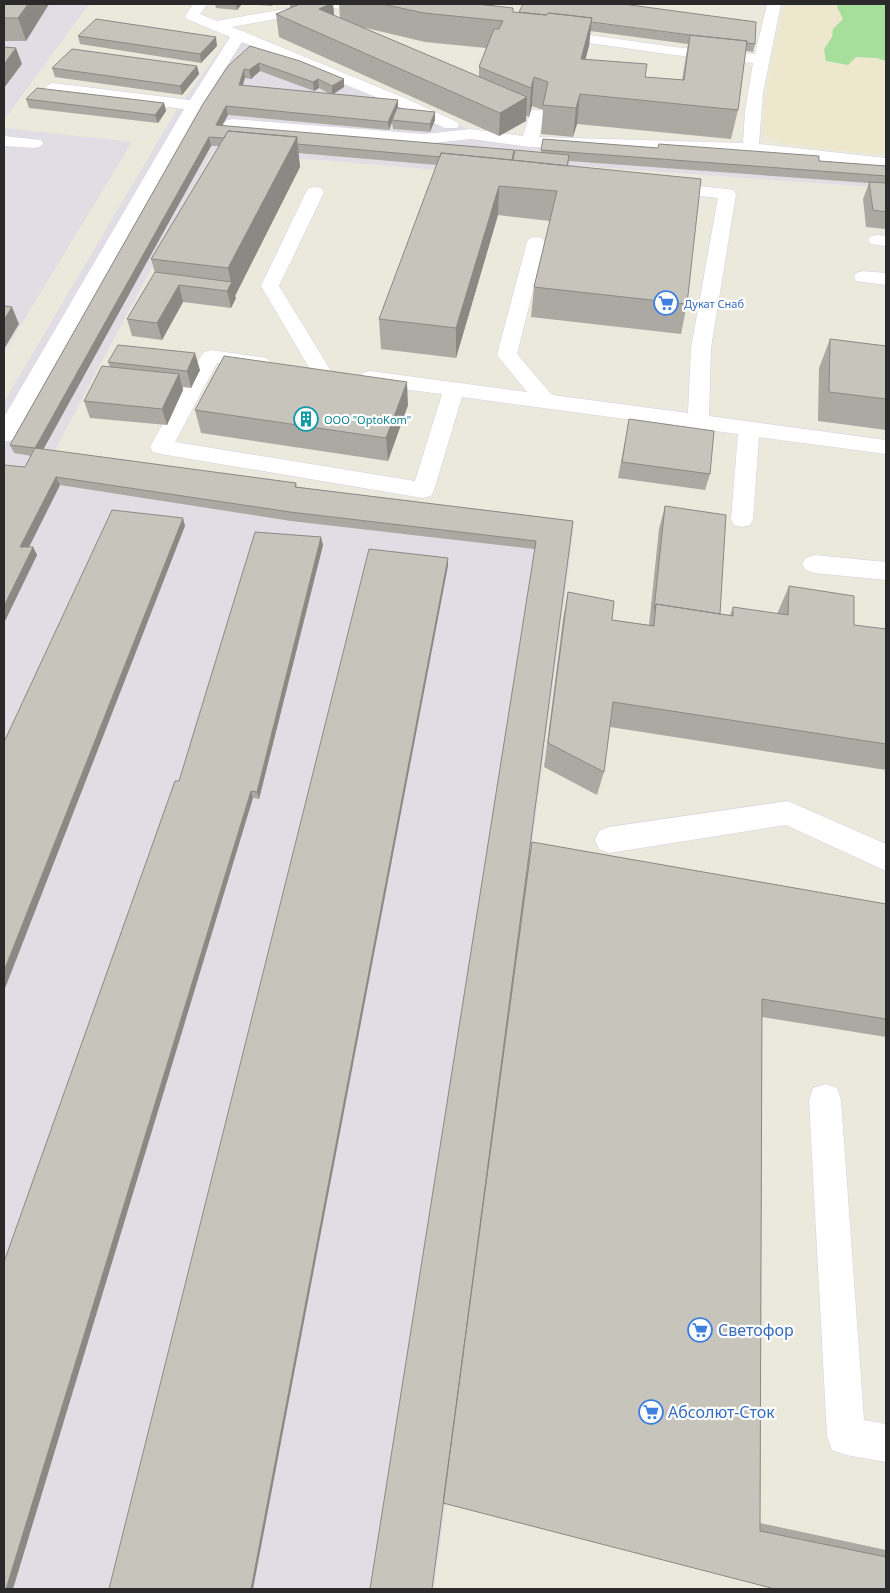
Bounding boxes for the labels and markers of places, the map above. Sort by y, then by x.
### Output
supermarket icon: Дукат Снаб [653,290,679,316]
place label: Дукат Снаб [684,296,744,311]
building icon: OOO "OptoKom" [293,406,319,432]
place label: OOO "OptoKom" [324,412,411,427]
supermarket icon: Светофор [687,1317,713,1343]
place label: Светофор [718,1319,794,1341]
supermarket icon: Абсолют-Сток [638,1399,664,1425]
place label: Абсолют-Сток [668,1401,775,1423]

